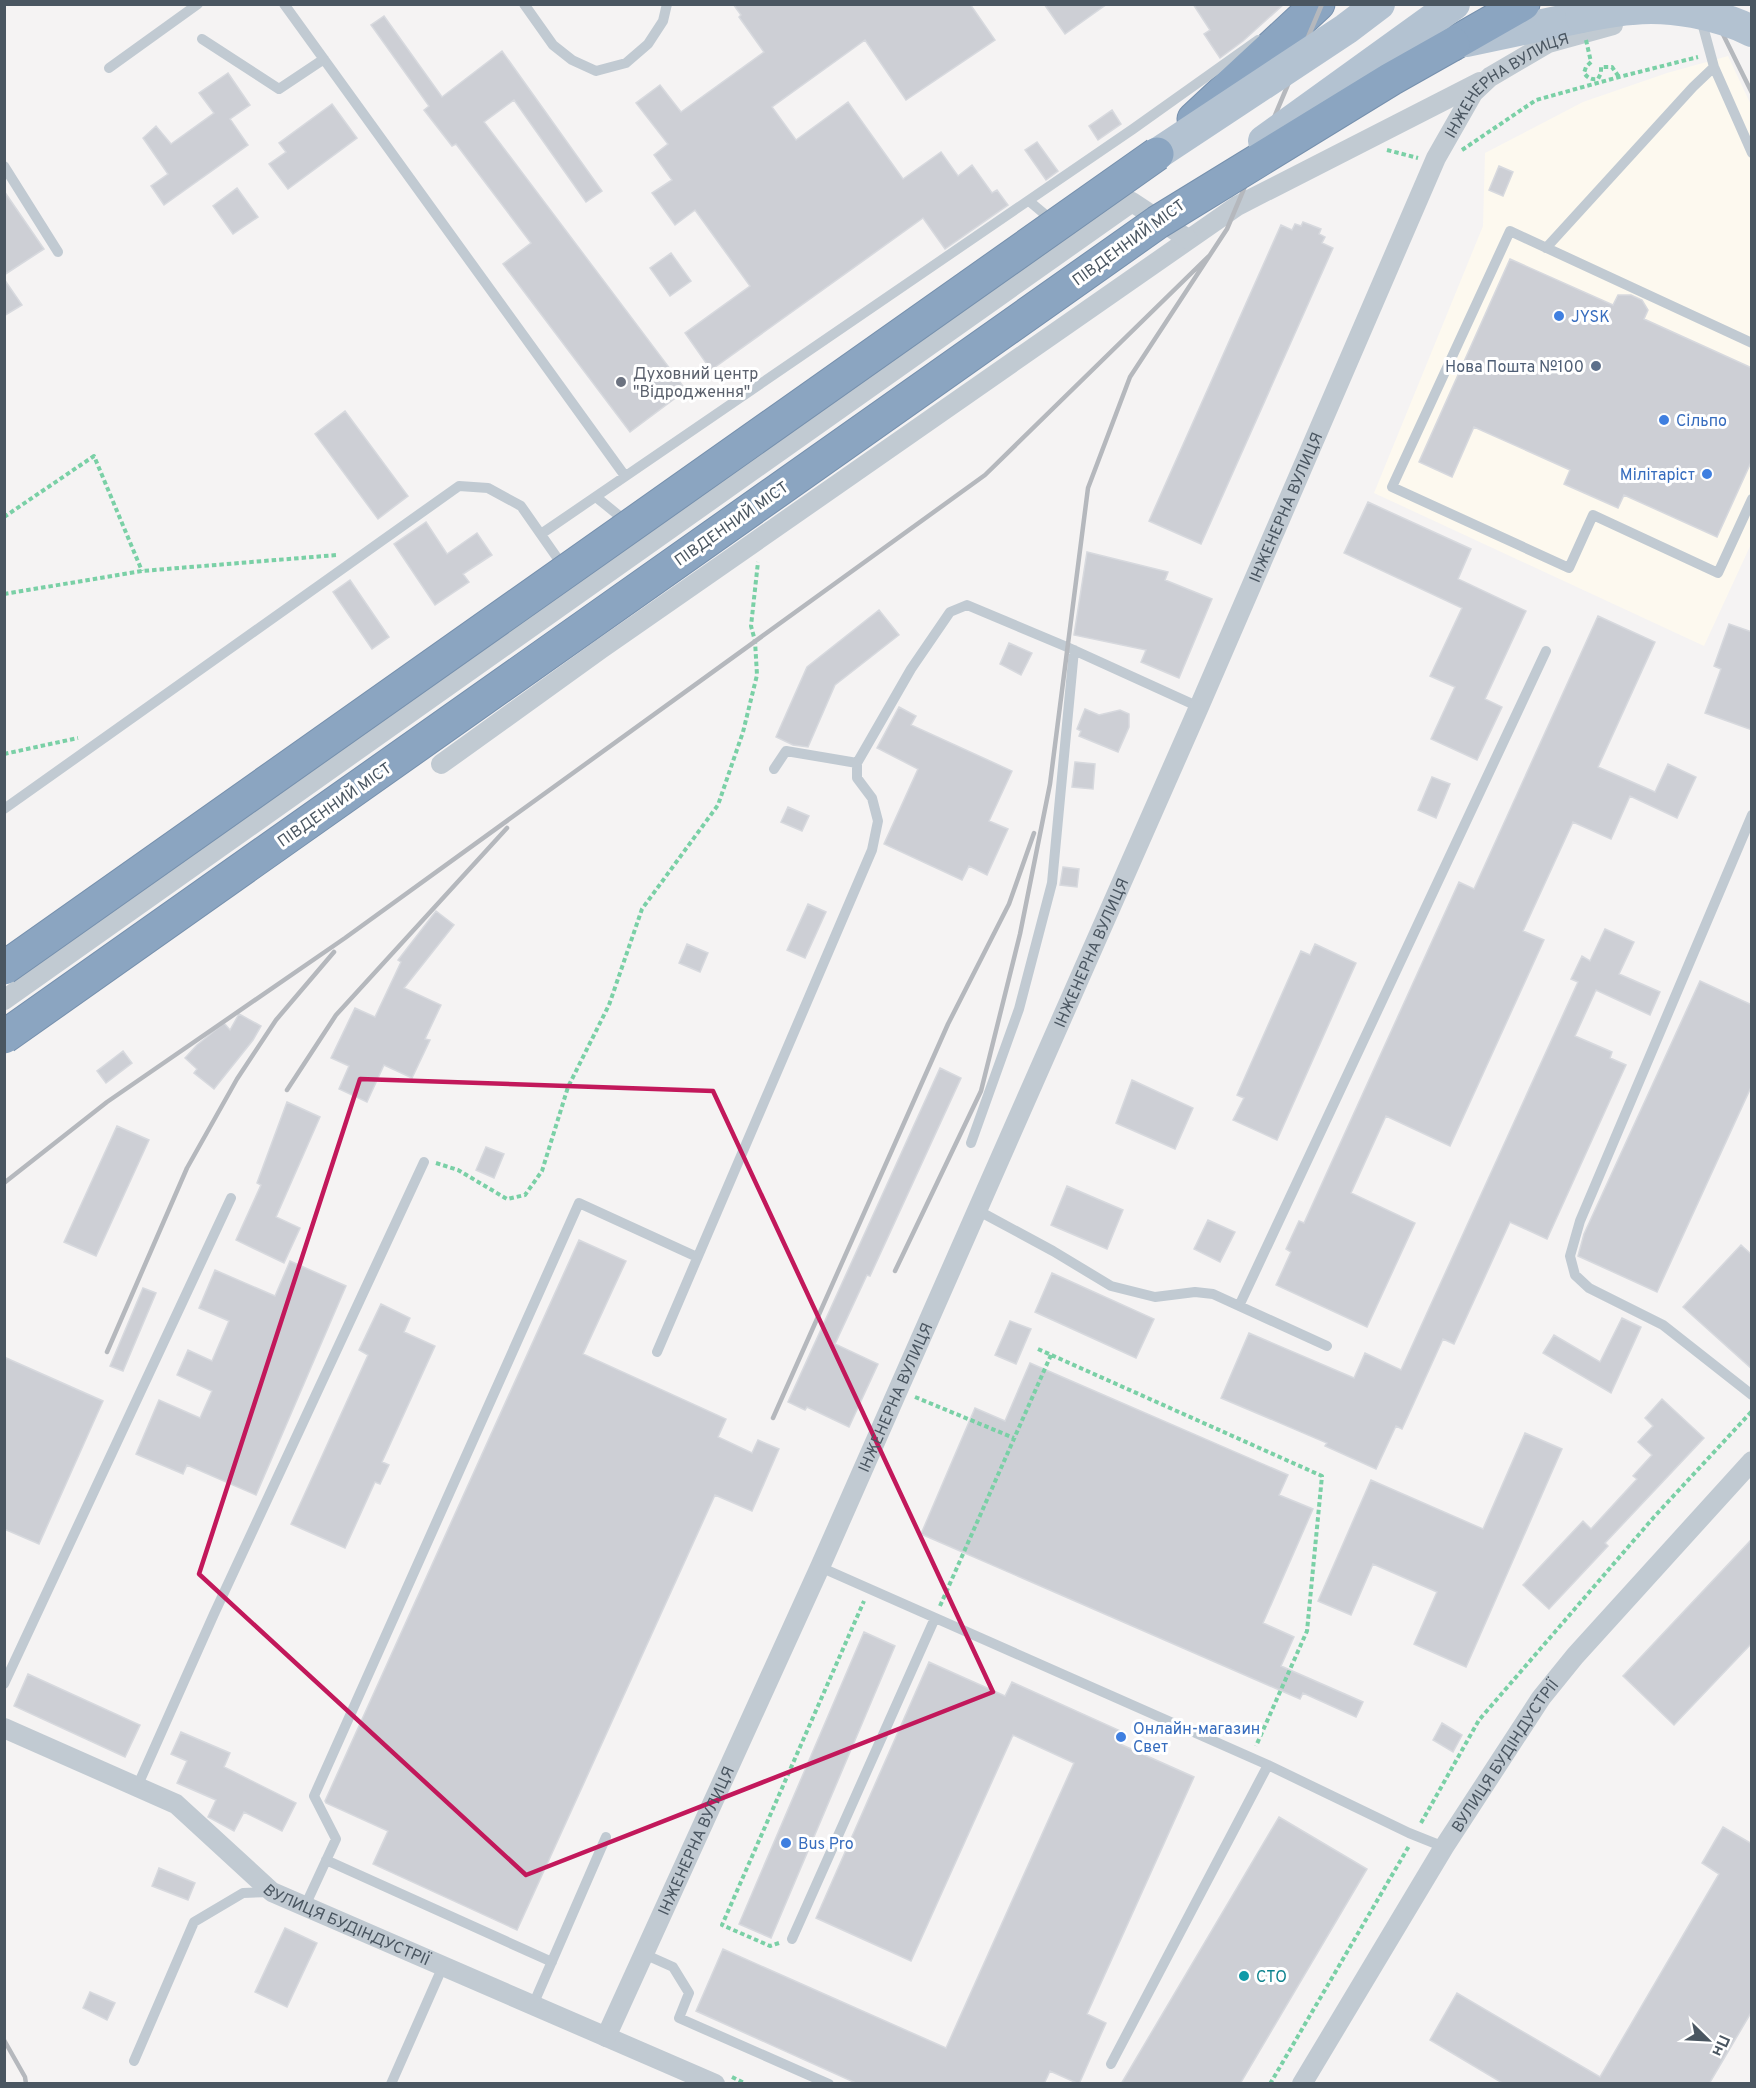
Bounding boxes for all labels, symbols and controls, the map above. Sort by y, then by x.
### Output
street label: ІНЖЕНЕРНА ВУЛИЦЯ [1441,30,1572,142]
street label: ПІВДЕННИЙ МІСТ [1068,194,1189,291]
place label: JYSK [1571,308,1610,328]
marker: JYSK [1552,309,1566,323]
place label: Нова Пошта №100 [1445,358,1584,378]
marker: Нова Пошта №100 [1589,359,1603,373]
place label: Духовний центр "Відродження" [633,365,758,403]
marker: Духовний центр "Відродження" [614,375,628,389]
place label: Сільпо [1676,412,1727,432]
marker: Сільпо [1657,413,1671,427]
street label: ІНЖЕНЕРНА ВУЛИЦЯ [1246,430,1328,586]
place label: Мілітаріст [1620,466,1695,486]
marker: Мілітаріст [1700,467,1714,481]
street label: ПІВДЕННИЙ МІСТ [670,476,793,571]
street label: ПІВДЕННИЙ МІСТ [273,757,396,852]
street label: ІНЖЕНЕРНА ВУЛИЦЯ [1051,875,1134,1031]
street label: ІНЖЕНЕРНА ВУЛИЦЯ [855,1320,938,1476]
street label: ВУЛИЦЯ БУДІНДУСТРІЇ [1448,1674,1564,1837]
place label: Онлайн-магазин Свет [1133,1720,1260,1758]
marker: Онлайн-магазин Свет [1114,1730,1128,1744]
street label: ІНЖЕНЕРНА ВУЛИЦЯ [655,1764,740,1919]
place label: Bus Pro [798,1835,854,1855]
marker: Bus Pro [779,1836,793,1850]
street label: ВУЛИЦЯ БУДІНДУСТРІЇ [258,1881,434,1971]
place label: СТО [1256,1968,1287,1988]
marker: СТО [1237,1969,1251,1983]
north arrow [1678,2010,1738,2070]
text: Пн [1706,2031,1733,2059]

